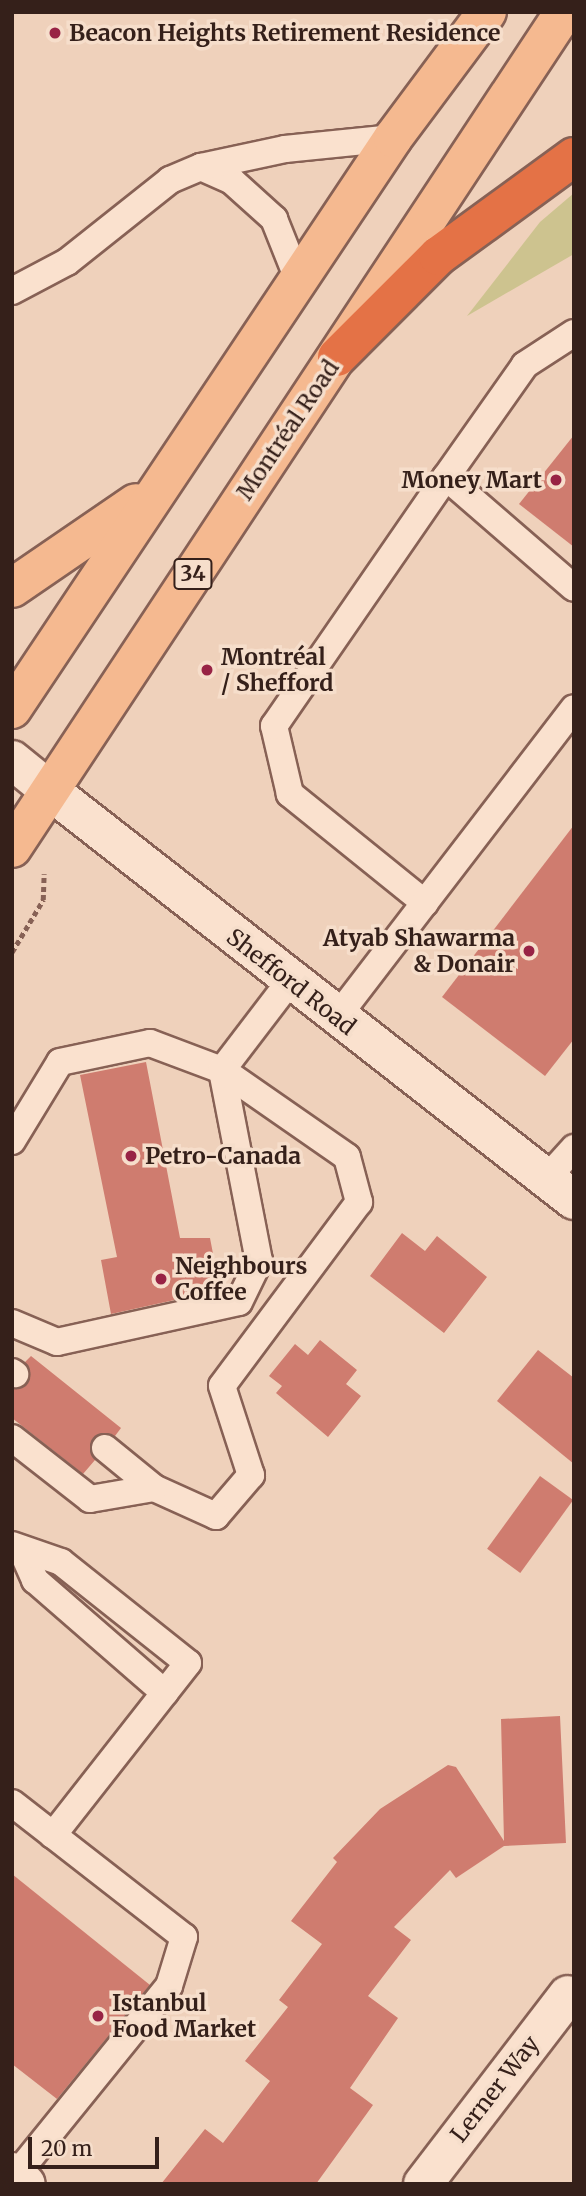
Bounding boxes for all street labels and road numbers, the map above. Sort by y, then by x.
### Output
street label: Montréal Road [231,355,345,505]
road number: 34 [172,556,214,592]
street label: Shefford Road [221,923,361,1041]
street label: Lerner Way [445,2030,545,2148]

